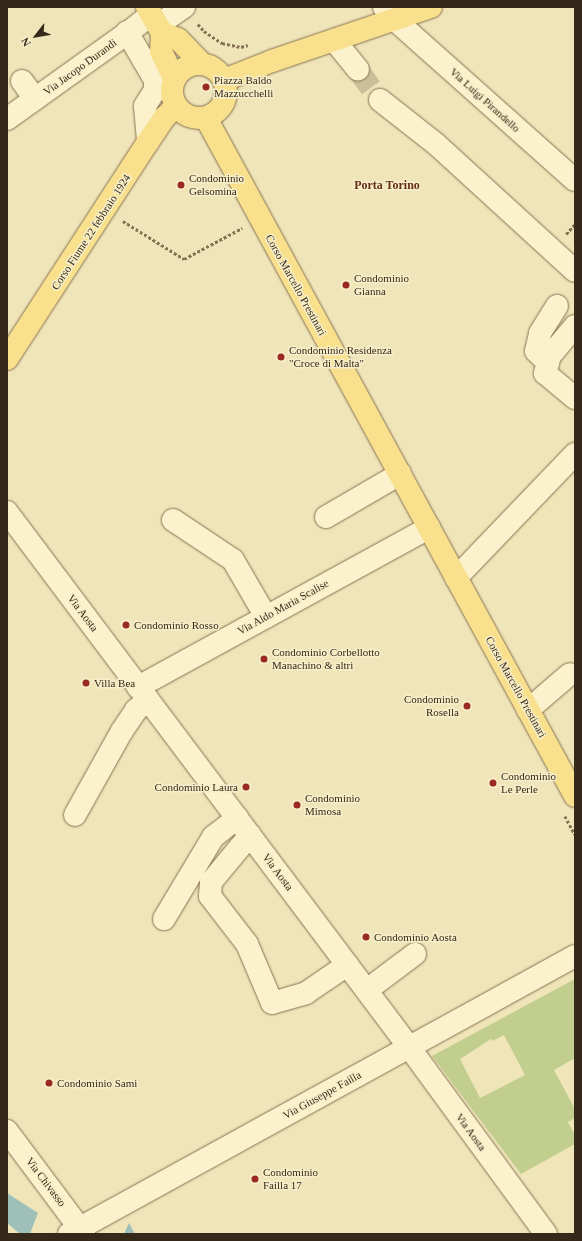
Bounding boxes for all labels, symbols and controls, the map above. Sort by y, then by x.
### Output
north arrow [16,16,56,56]
text: N [19,36,33,49]
street label: Via Jacopo Durandi [41,36,119,98]
street label: Via Luigi Pirandello [447,65,523,135]
place label: Piazza Baldo Mazzucchelli [214,74,273,100]
marker: Piazza Baldo Mazzucchelli [201,82,211,92]
street label: Corso Fiume 22 febbraio 1924 [49,172,133,292]
place label: Condominio Gelsomina [189,172,244,198]
district label: Porta Torino [354,179,420,193]
marker: Condominio Gelsomina [176,180,186,190]
street label: Corso Marcello Prestinari [263,232,329,338]
place label: Condominio Gianna [354,272,409,298]
marker: Condominio Gianna [341,280,351,290]
place label: Condominio Residenza "Croce di Malta" [289,344,392,370]
marker: Condominio Residenza "Croce di Malta" [276,352,286,362]
street label: Via Aldo Maria Scalise [235,576,331,638]
street label: Via Aosta [65,592,101,634]
place label: Condominio Rosso [134,618,219,632]
marker: Condominio Rosso [121,620,131,630]
street label: Corso Marcello Prestinari [483,634,549,740]
place label: Condominio Corbellotto Manachino & altri [272,646,380,672]
marker: Condominio Corbellotto Manachino & altri [259,654,269,664]
place label: Villa Bea [94,676,135,690]
marker: Villa Bea [81,678,91,688]
place label: Condominio Rosella [404,693,459,719]
marker: Condominio Rosella [462,701,472,711]
place label: Condominio Le Perle [501,770,556,796]
marker: Condominio Le Perle [488,778,498,788]
place label: Condominio Laura [155,780,238,794]
marker: Condominio Laura [241,782,251,792]
place label: Condominio Mimosa [305,792,360,818]
marker: Condominio Mimosa [292,800,302,810]
street label: Via Aosta [260,851,296,893]
place label: Condominio Aosta [374,930,457,944]
marker: Condominio Aosta [361,932,371,942]
street label: Via Giuseppe Failla [281,1068,363,1122]
place label: Condominio Sami [57,1076,137,1090]
marker: Condominio Sami [44,1078,54,1088]
street label: Via Aosta [453,1110,489,1154]
street label: Via Chivasso [23,1155,69,1209]
place label: Condominio Failla 17 [263,1166,318,1192]
marker: Condominio Failla 17 [250,1174,260,1184]

